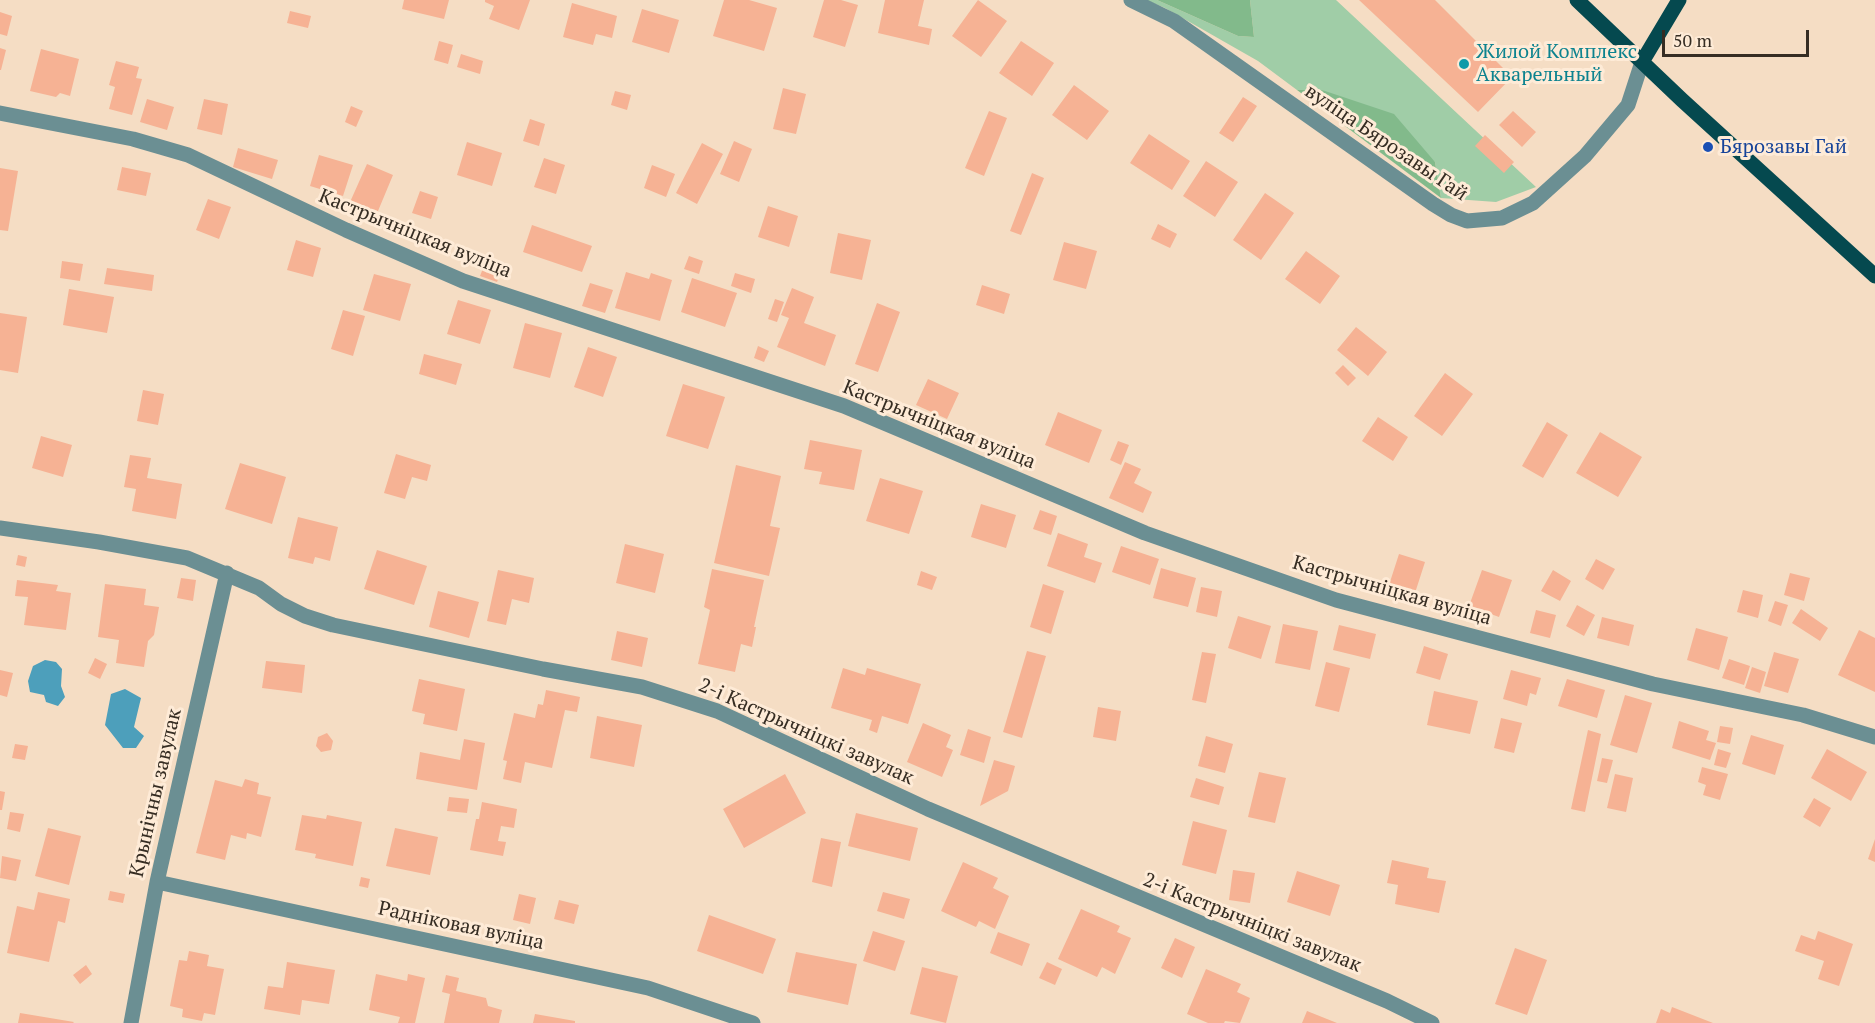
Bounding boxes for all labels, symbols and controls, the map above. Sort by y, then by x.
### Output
scale bar [1665,18,1812,56]
text: 50 m [1673,28,1712,52]
place label: Жилой Комплекс Акварельный [1476,40,1637,87]
marker: Жилой Комплекс Акварельный [1457,57,1471,71]
street label: вуліца Бярозавы Гай [1300,80,1472,206]
place label: Бярозавы Гай [1720,135,1847,159]
marker: Бярозавы Гай [1701,140,1715,154]
street label: Кастрычніцкая вуліца [315,184,515,284]
street label: Кастрычніцкая вуліца [839,375,1039,475]
street label: Кастрычніцкая вуліца [1290,551,1494,631]
street label: 2-і Кастрычніцкі завулак [695,674,917,790]
street label: Крынічны завулак [125,706,187,880]
street label: 2-і Кастрычніцкі завулак [1139,868,1365,978]
street label: Радніковая вуліца [376,897,546,955]

